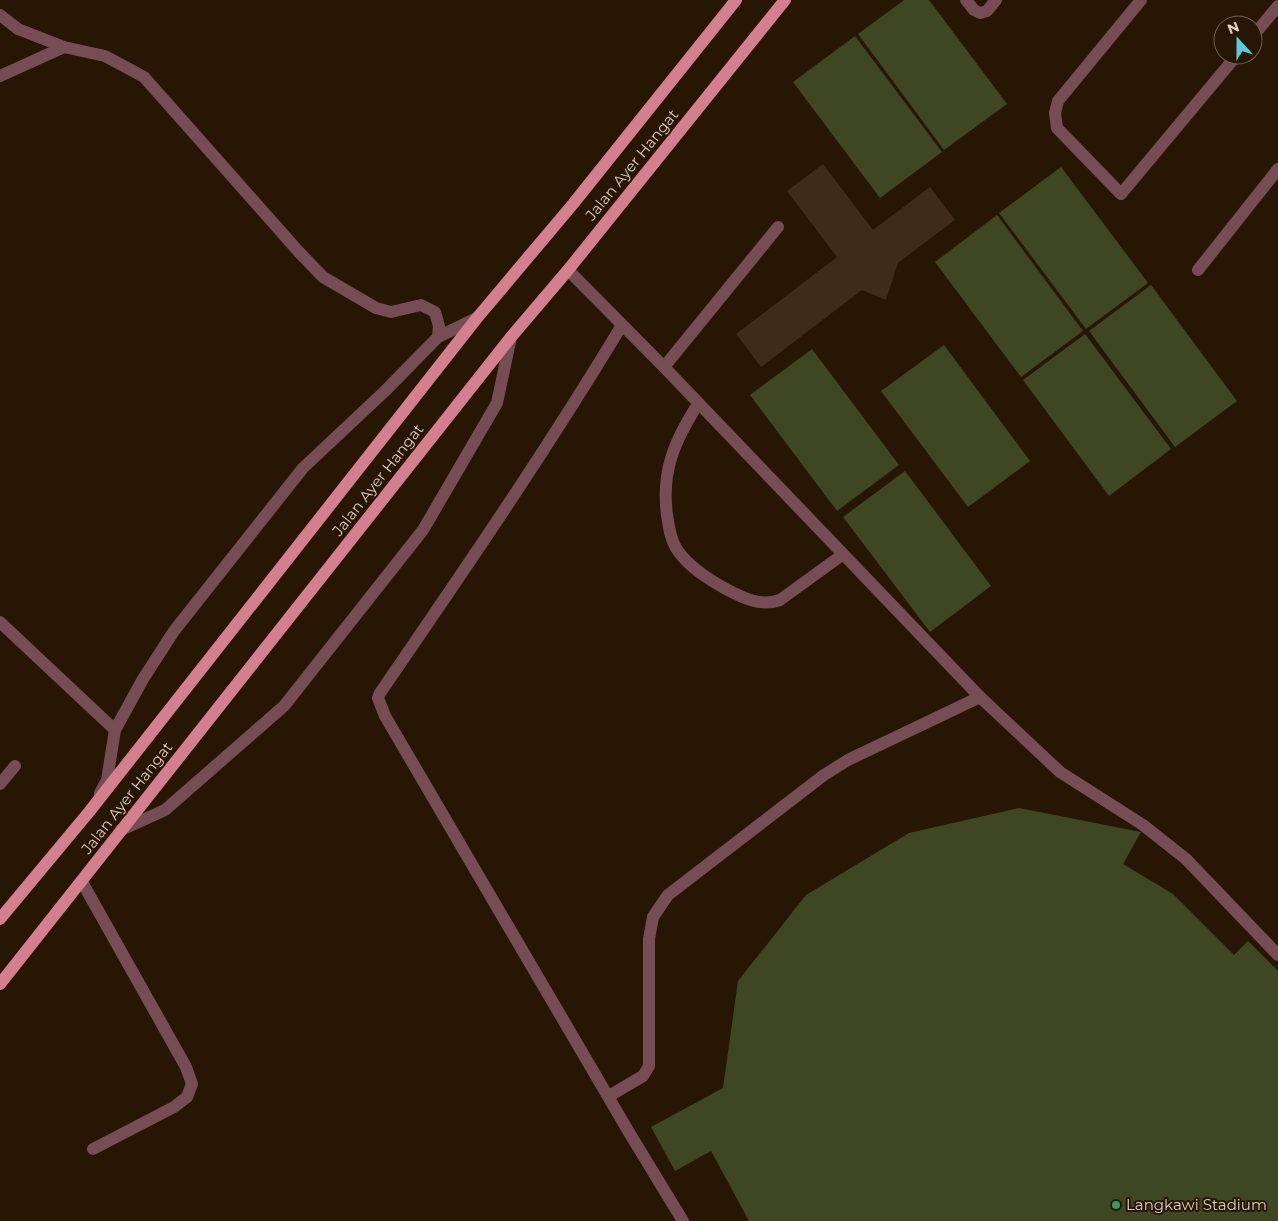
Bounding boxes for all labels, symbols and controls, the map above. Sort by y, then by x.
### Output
north arrow [1213,15,1263,65]
text: N [1225,17,1242,38]
street label: Jalan Ayer Hangat [580,105,682,225]
street label: Jalan Ayer Hangat [327,420,427,540]
street label: Jalan Ayer Hangat [76,738,176,858]
place label: Langkawi Stadium [1126,1195,1267,1214]
marker: Langkawi Stadium [1110,1199,1122,1211]

